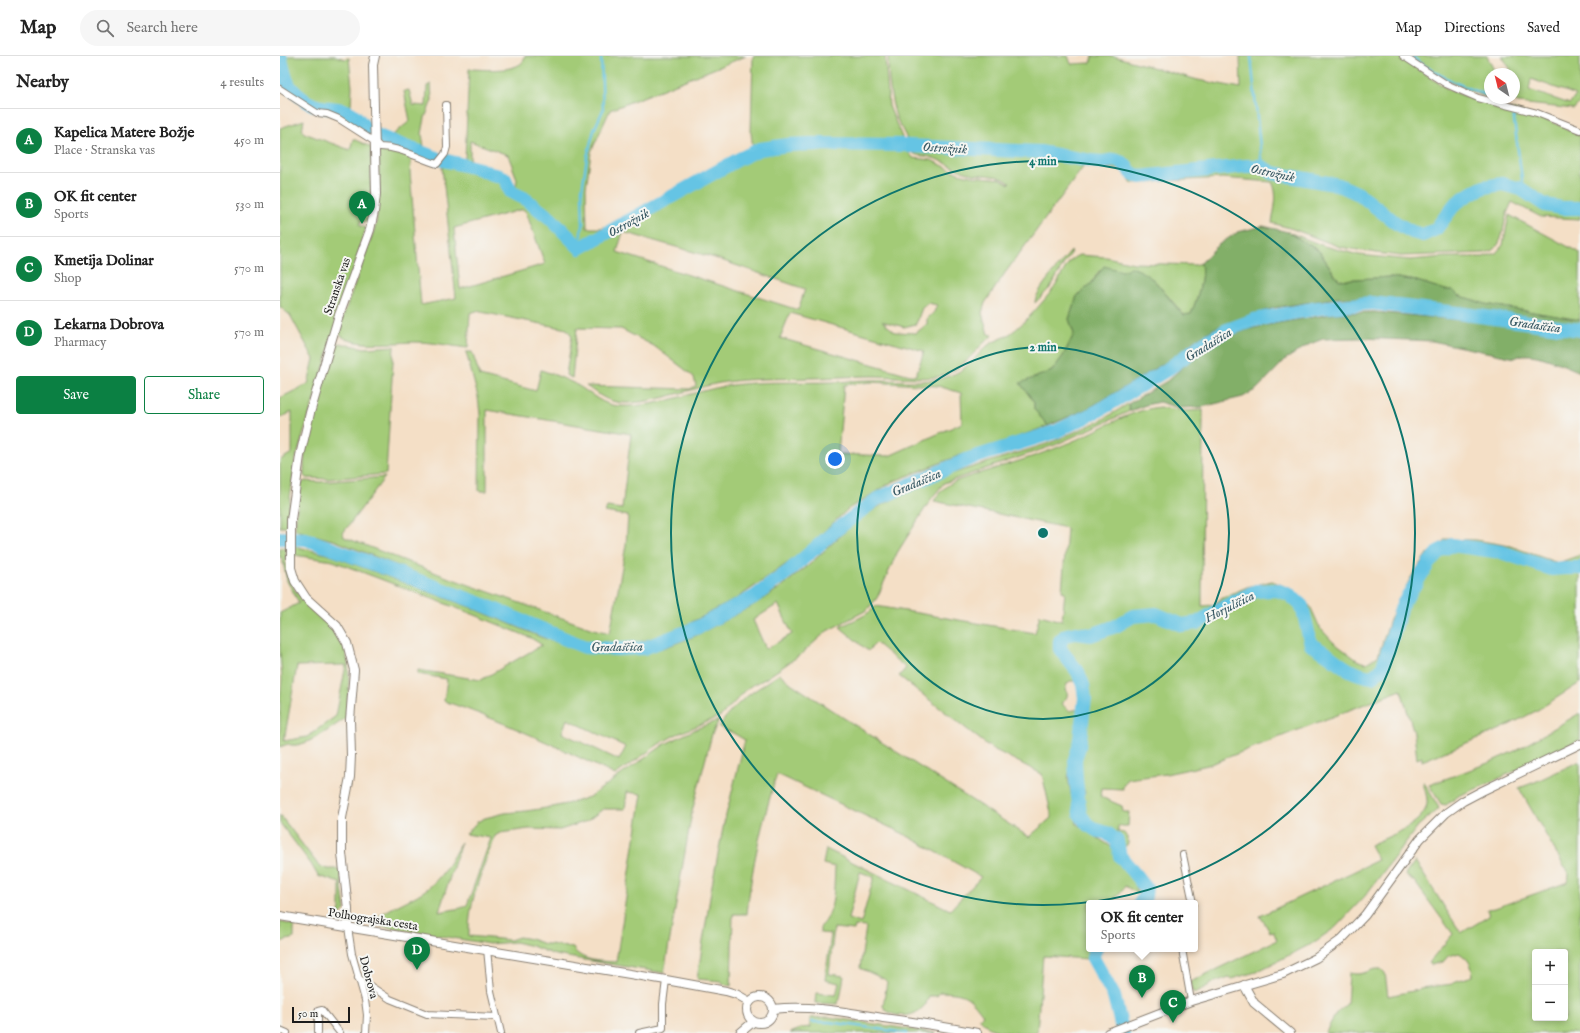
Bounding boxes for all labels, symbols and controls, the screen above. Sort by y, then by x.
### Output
search box [80,10,360,46]
text: Map [20,16,56,40]
icon: search [94,17,116,39]
text: Search here [126,18,198,37]
text: Map [1395,19,1422,37]
text: Directions [1444,19,1505,37]
text: Saved [1527,19,1560,37]
north arrow [1484,68,1520,104]
text: Nearby [16,72,69,93]
text: 4 results [220,74,264,91]
text: Kapelica Matere Božje [54,123,194,142]
text: A [25,132,33,149]
text: 450 m [234,132,264,149]
water label: Ostrožnik [922,139,968,158]
text: Place · Stranska vas [54,142,155,159]
text: 4 min [1029,154,1057,169]
water label: Ostrožnik [1249,161,1297,187]
text: OK fit center [54,187,136,206]
pin: A [349,191,375,224]
text: B [25,196,33,213]
text: 530 m [235,196,264,213]
water label: Ostrožnik [605,205,653,242]
text: Sports [54,206,89,223]
text: Kmetija Dolinar [54,251,154,270]
street label: Stranska vas [321,256,354,317]
text: C [24,260,34,277]
text: 570 m [234,260,264,277]
text: Shop [54,270,82,287]
water label: Gradaščica [1508,313,1562,338]
text: Lekarna Dobrova [54,315,164,334]
text: D [24,324,34,341]
text: 570 m [234,324,264,341]
water label: Gradaščica [1182,324,1236,366]
text: Pharmacy [54,334,106,351]
text: 2 min [1029,340,1057,355]
button: Save [16,376,136,414]
button: Share [144,376,264,414]
your location [825,449,845,469]
water label: Gradaščica [889,465,944,501]
centre of rings [1036,526,1050,540]
water label: Horjulščica [1201,588,1258,628]
water label: Gradaščica [591,639,643,656]
popup [1086,900,1198,952]
street label: Polhograjska cesta [327,905,420,934]
text: OK fit center [1101,908,1183,927]
text: Sports [1101,927,1135,944]
pin: D [404,937,430,970]
map controls [1532,949,1568,1021]
button: + [1532,949,1568,985]
street label: Dobrova [356,954,382,1001]
pin: B [1129,965,1155,998]
button: − [1532,985,1568,1021]
pin: C [1160,990,1186,1023]
scale bar [292,1005,350,1024]
text: 50 m [298,1007,318,1021]

